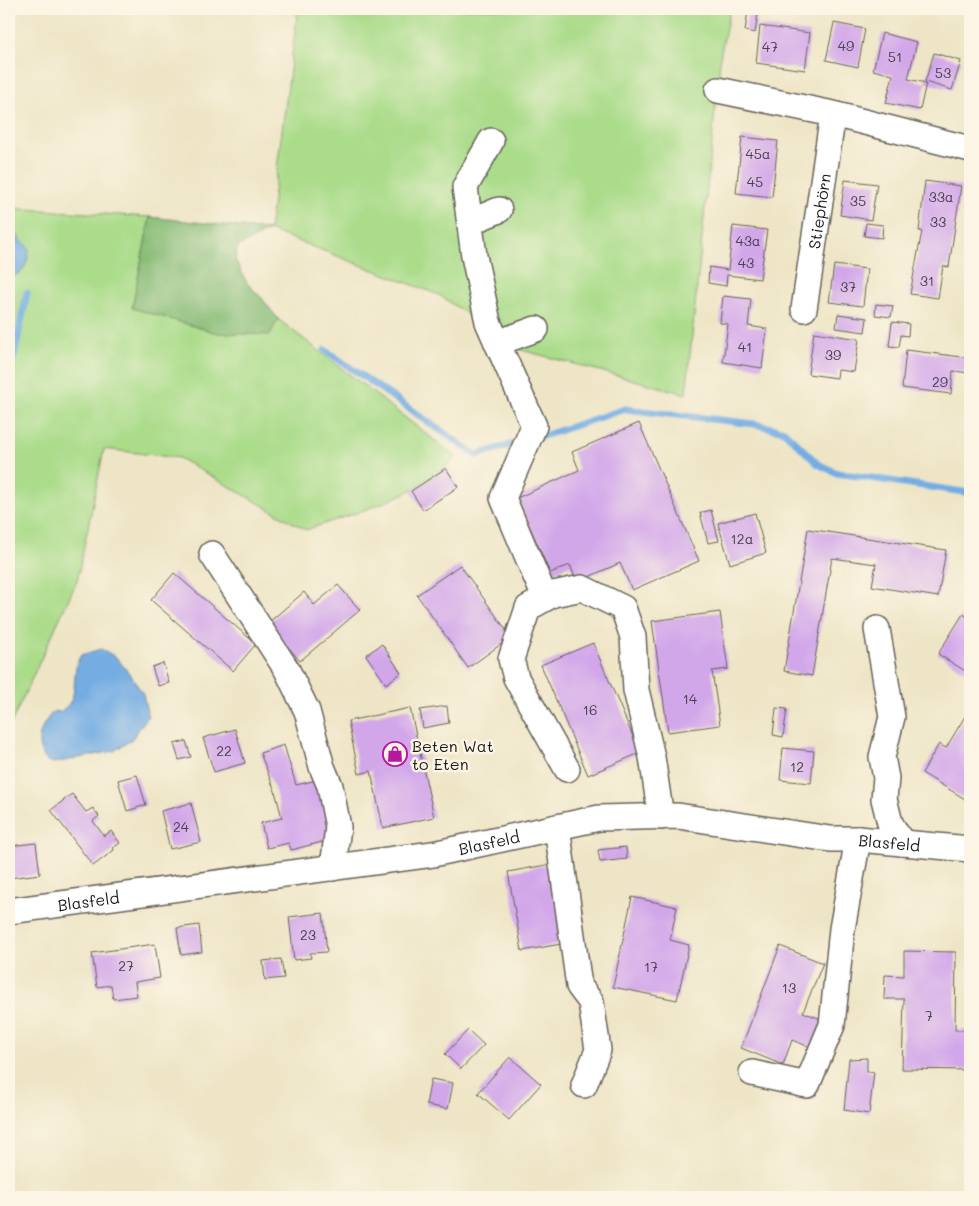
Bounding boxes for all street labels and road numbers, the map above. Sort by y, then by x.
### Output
street label: Stiephörn [803,172,835,250]
street label: Blasfeld [456,825,521,859]
street label: Blasfeld [858,829,921,855]
street label: Blasfeld [56,886,120,915]

